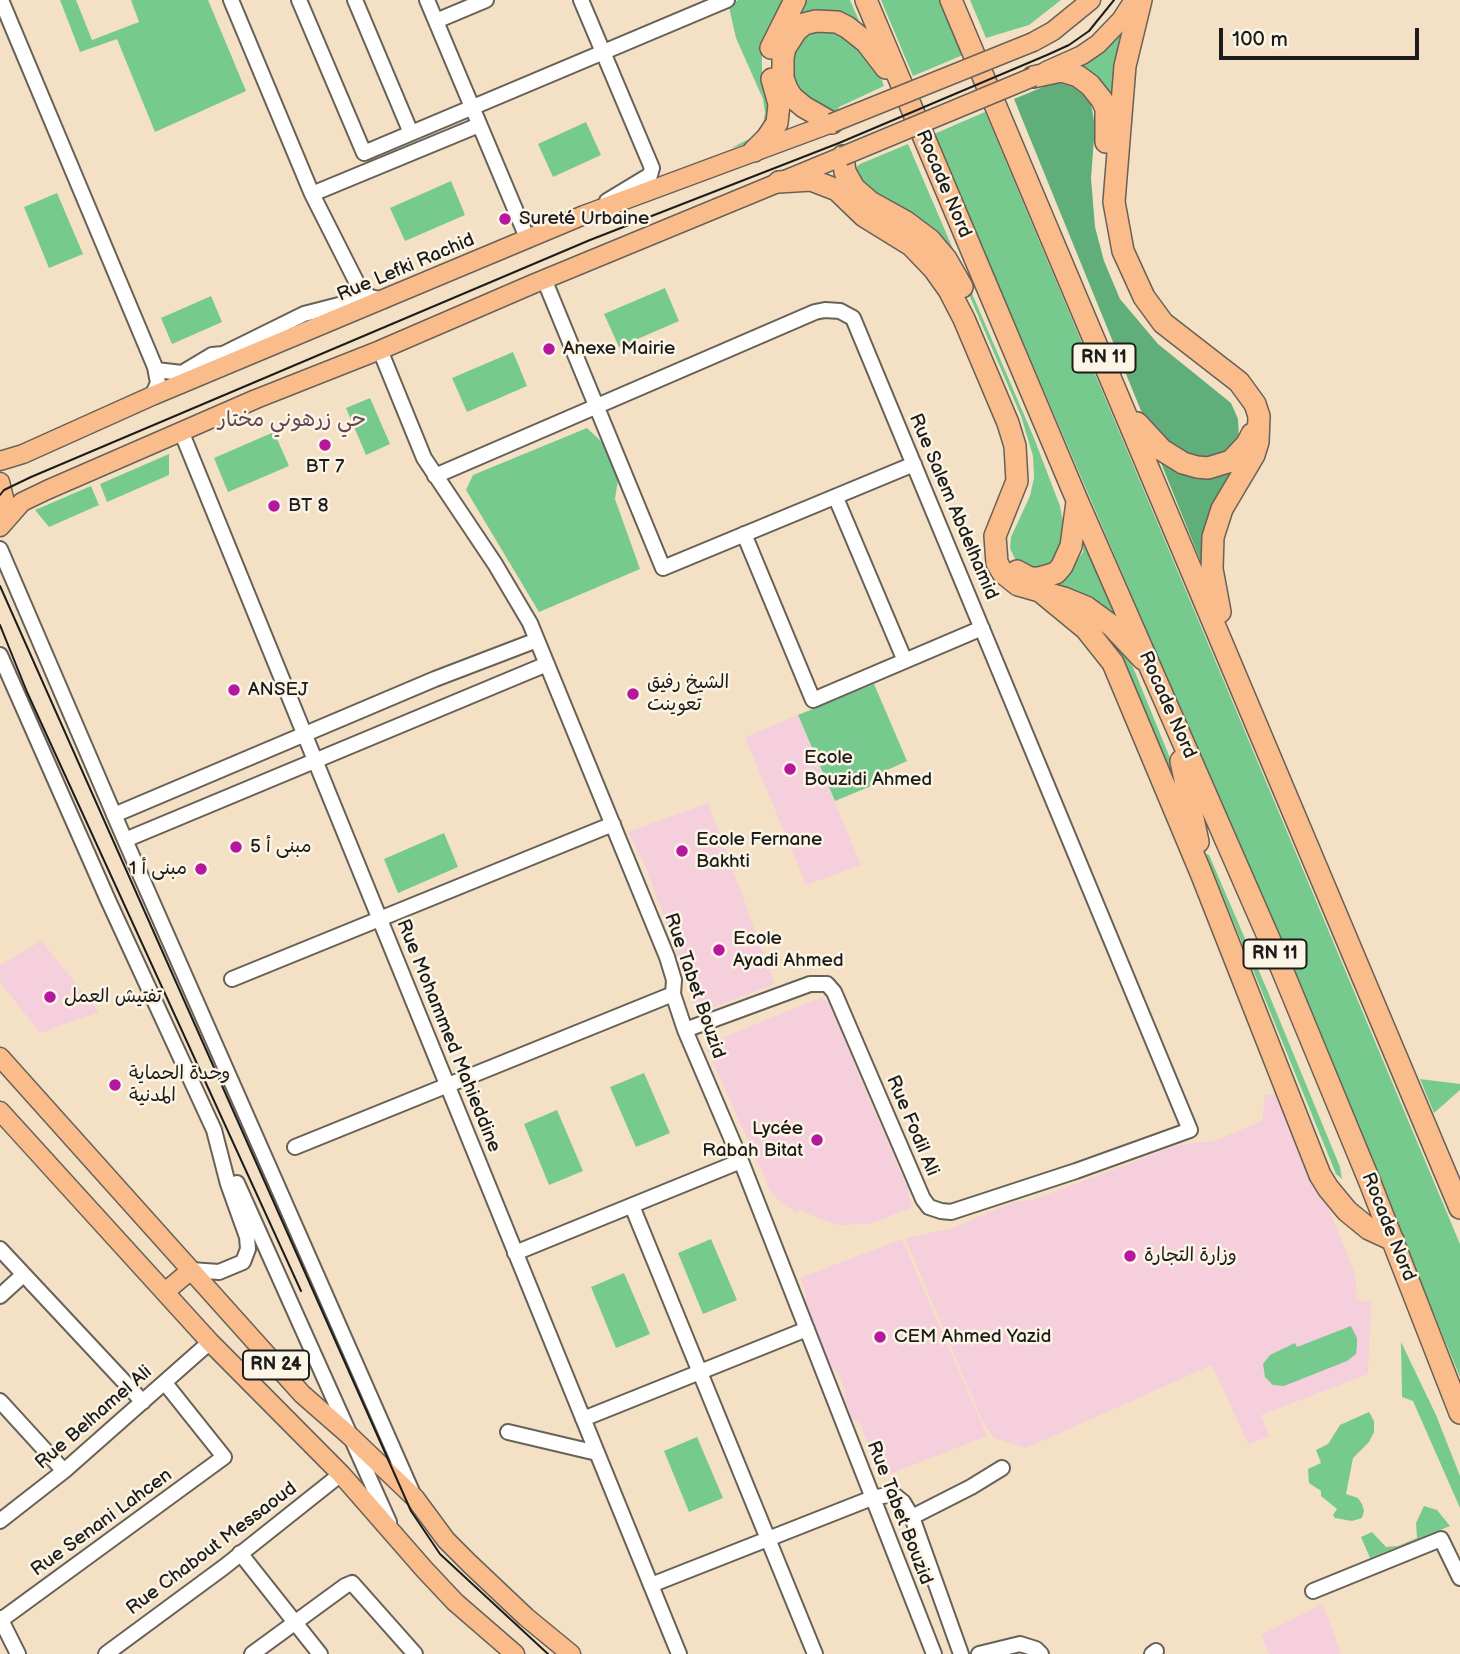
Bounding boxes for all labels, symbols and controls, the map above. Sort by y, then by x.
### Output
scale bar [1222,14,1422,58]
text: 100 m [1232,27,1288,52]
street label: Rocade Nord [910,127,976,241]
place label: Sureté Urbaine [519,208,649,230]
marker: Sureté Urbaine [497,211,513,227]
street label: Rue Lefki Rachid [334,229,478,307]
place label: Anexe Mairie [563,338,675,360]
marker: Anexe Mairie [541,341,557,357]
road number: RN 11 [1072,344,1136,372]
district label: حي زرهوني مختار [218,408,366,434]
street label: Rue Salem Abdelhamid [903,411,1003,603]
marker: BT 7 [317,437,333,453]
place label: BT 7 [306,456,344,478]
place label: BT 8 [288,495,329,517]
marker: BT 8 [266,498,282,514]
street label: Rocade Nord [1133,648,1201,762]
place label: الشيخ رفيق تعوينت [647,672,729,716]
place label: ANSEJ [248,679,308,701]
marker: ANSEJ [226,682,242,698]
marker: الشيخ رفيق تعوينت [625,686,641,702]
place label: Ecole Bouzidi Ahmed [804,747,932,791]
marker: Ecole Bouzidi Ahmed [782,761,798,777]
place label: Ecole Fernane Bakhti [696,829,822,873]
place label: مبنى أ 5 [250,836,312,858]
marker: مبنى أ 5 [228,839,244,855]
marker: Ecole Fernane Bakhti [674,843,690,859]
place label: مبنى أ 1 [129,858,187,880]
marker: مبنى أ 1 [193,861,209,877]
street label: Rue Tabet Bouzid [658,910,730,1062]
street label: Rue Mohammed Mahieddine [391,916,505,1156]
place label: Ecole Ayadi Ahmed [733,928,844,972]
road number: RN 11 [1244,939,1306,968]
marker: Ecole Ayadi Ahmed [711,942,727,958]
place label: تفتيش العمل [64,986,162,1008]
marker: تفتيش العمل [42,989,58,1005]
place label: وحدة الحماية المدنية [129,1063,230,1107]
street label: Rue Fodil Ali [881,1072,943,1180]
marker: وحدة الحماية المدنية [107,1077,123,1093]
place label: Lycée Rabah Bitat [702,1118,803,1162]
marker: Lycée Rabah Bitat [809,1132,825,1148]
street label: Rocade Nord [1356,1169,1420,1285]
place label: وزارة التجارة [1144,1245,1237,1267]
marker: وزارة التجارة [1122,1248,1138,1264]
place label: CEM Ahmed Yazid [894,1326,1051,1348]
marker: CEM Ahmed Yazid [872,1329,888,1345]
road number: RN 24 [243,1350,309,1380]
street label: Rue Belhamel Ali [31,1361,157,1475]
street label: Rue Tabet Bouzid [861,1438,937,1588]
street label: Rue Senani Lahcen [27,1464,177,1582]
street label: Rue Chabout Messaoud [122,1477,302,1621]

